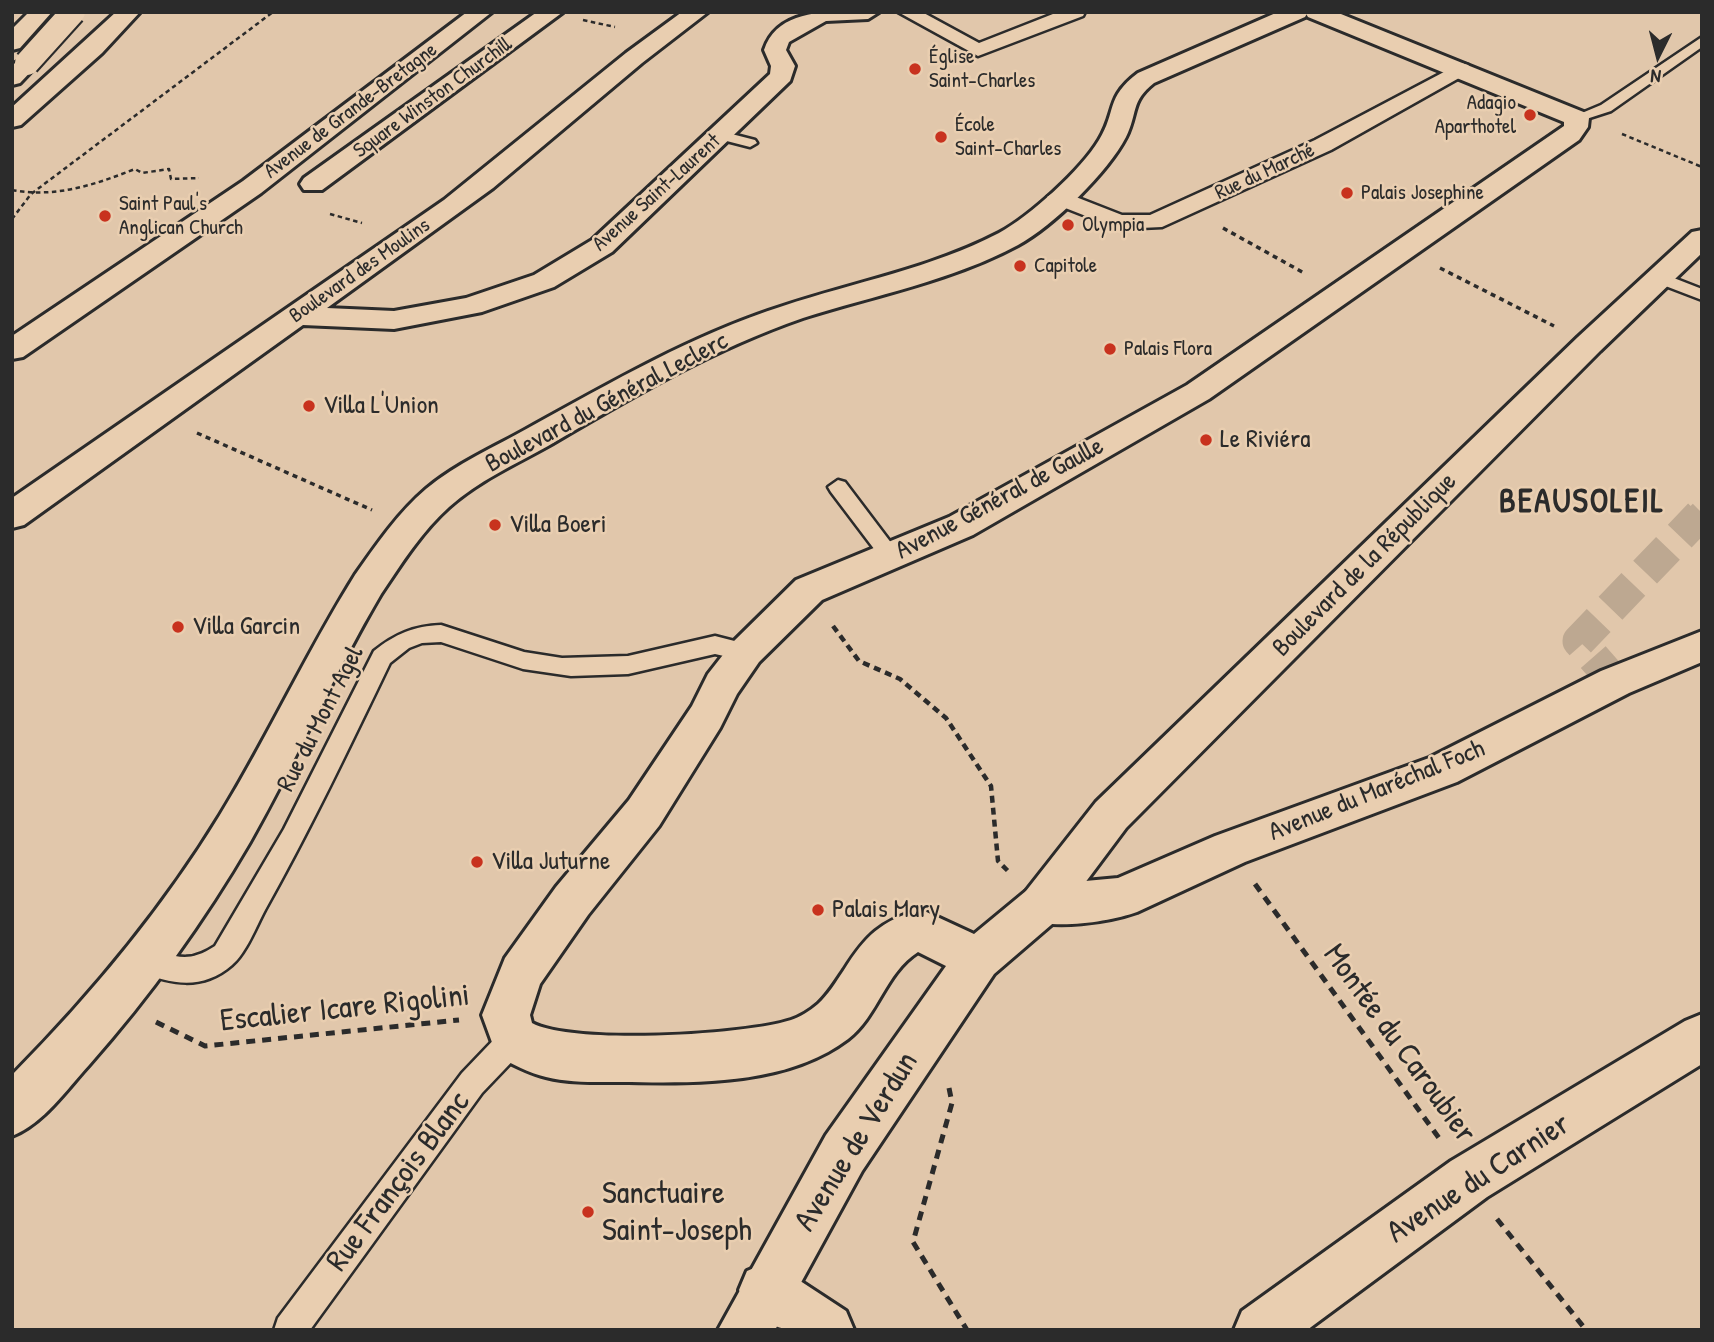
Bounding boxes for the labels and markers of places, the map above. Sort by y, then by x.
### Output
place label: Église Saint-Charles [929,44,1035,94]
marker: Église Saint-Charles [907,61,923,77]
place label: Adagio Aparthotel [1435,90,1516,140]
marker: Adagio Aparthotel [1522,107,1538,123]
place label: École Saint-Charles [955,112,1061,162]
marker: École Saint-Charles [933,129,949,145]
place label: Palais Josephine [1361,180,1484,206]
marker: Palais Josephine [1339,185,1355,201]
place label: Saint Paul's Anglican Church [119,191,243,241]
marker: Saint Paul's Anglican Church [97,208,113,224]
place label: Olympia [1082,212,1144,238]
marker: Olympia [1060,217,1076,233]
place label: Capitole [1034,253,1097,279]
marker: Capitole [1012,258,1028,274]
place label: Palais Flora [1124,336,1212,362]
marker: Palais Flora [1102,341,1118,357]
place label: Villa L'Union [323,390,439,422]
marker: Villa L'Union [301,398,317,414]
place label: Le Riviéra [1220,424,1310,456]
marker: Le Riviéra [1198,432,1214,448]
place label: Villa Boeri [509,509,607,541]
marker: Villa Boeri [487,517,503,533]
place label: Villa Garcin [192,611,300,643]
marker: Villa Garcin [170,619,186,635]
place label: Villa Juturne [491,846,610,878]
marker: Villa Juturne [469,854,485,870]
place label: Palais Mary [832,894,940,926]
marker: Palais Mary [810,902,826,918]
place label: Sanctuaire Saint-Joseph [602,1175,752,1250]
marker: Sanctuaire Saint-Joseph [580,1204,596,1220]

